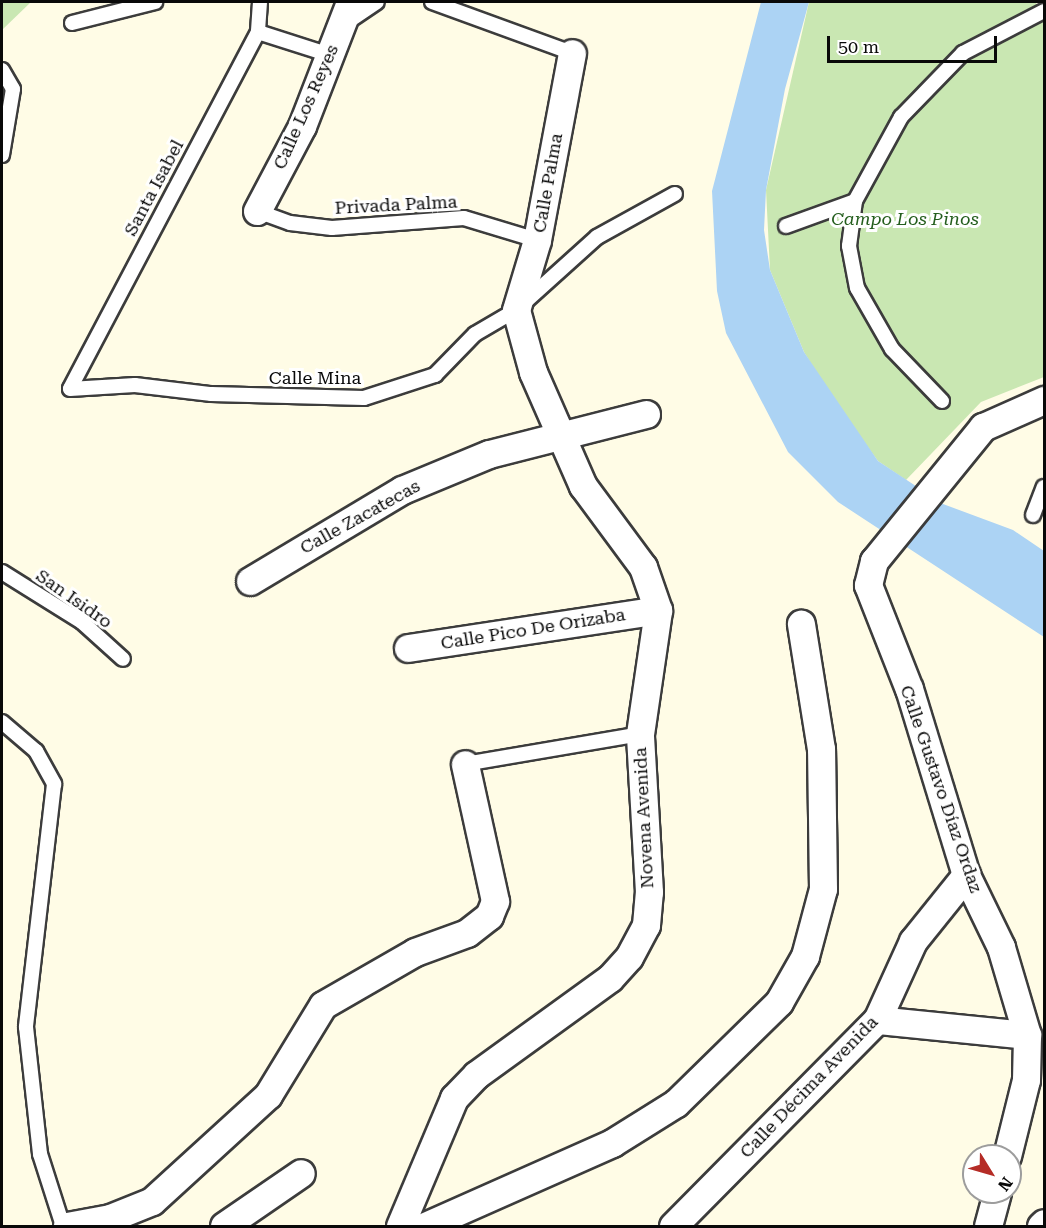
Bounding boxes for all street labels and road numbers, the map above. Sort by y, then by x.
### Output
street label: Calle Los Reyes [269,41,343,173]
street label: Calle Palma [529,131,567,235]
street label: Santa Isabel [120,136,188,240]
street label: Privada Palma [334,191,458,219]
street label: Calle Mina [269,367,361,389]
street label: Calle Zacatecas [296,475,424,559]
street label: San Isidro [32,565,116,633]
street label: Calle Pico De Orizaba [439,604,627,654]
street label: Calle Gustavo Díaz Ordaz [895,683,987,895]
street label: Novena Avenida [630,747,658,889]
street label: Calle Décima Avenida [735,1011,883,1163]

